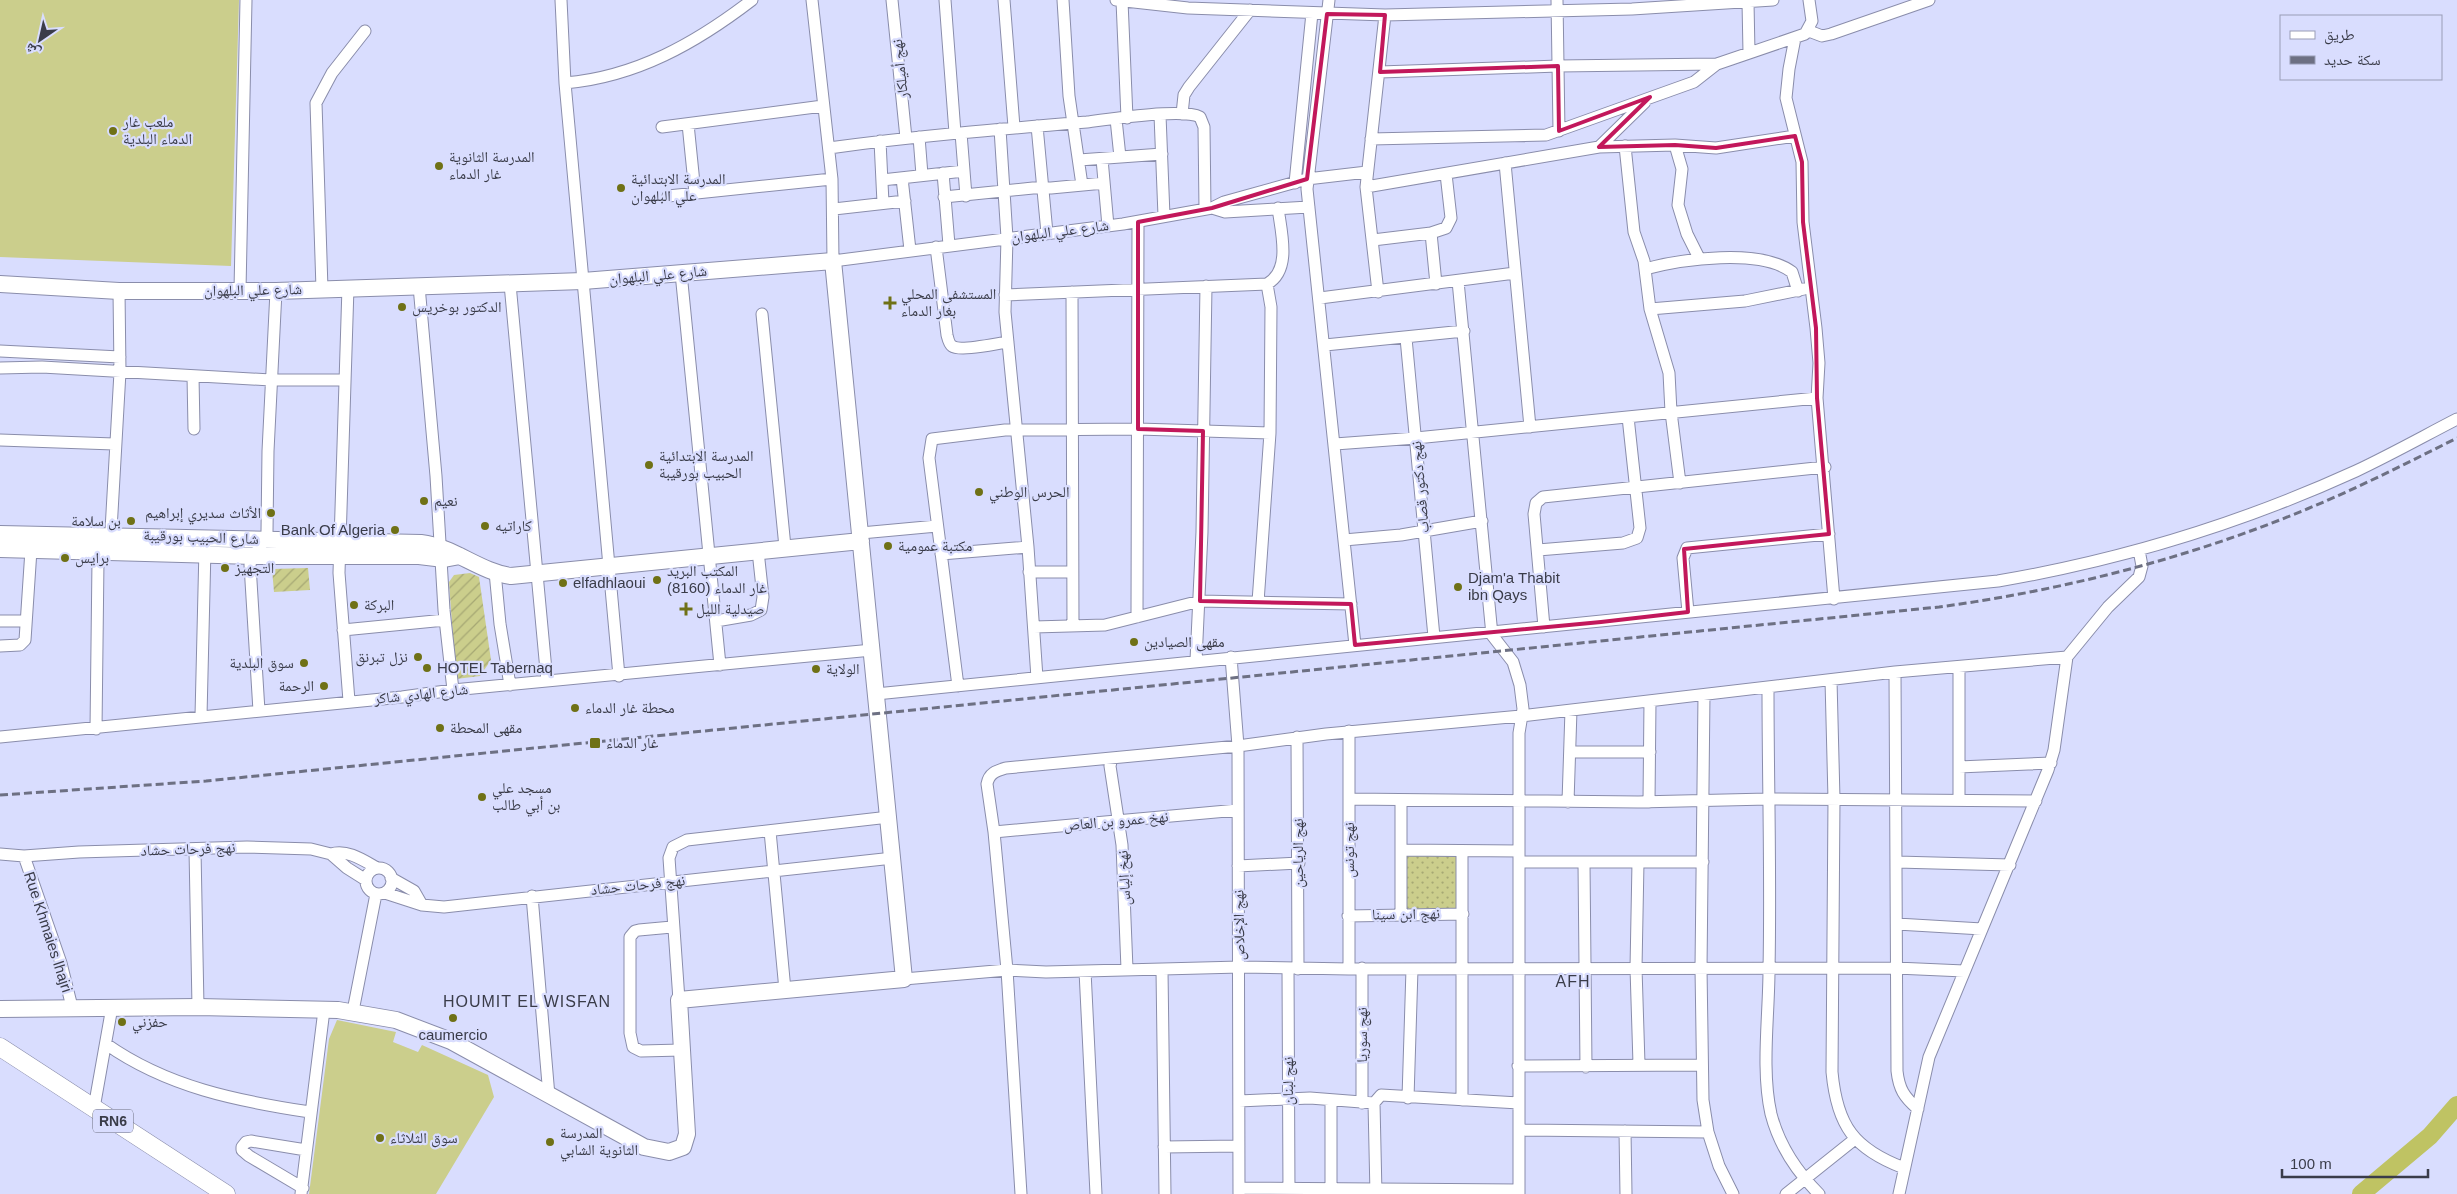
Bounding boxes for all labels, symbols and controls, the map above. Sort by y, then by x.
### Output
north arrow [15,15,65,65]
legend [2280,15,2442,80]
text: طريق [2324,26,2355,45]
street label: نهج أميلكار [888,38,913,101]
text: ش [22,39,44,62]
text: سكة حديد [2324,51,2381,68]
place label: ملعب غار الدماء البلدية [122,113,192,147]
marker: ملعب غار الدماء البلدية [107,125,119,137]
place label: المدرسة الثانوية غار الدماء [449,148,535,183]
marker: المدرسة الثانوية غار الدماء [433,160,445,172]
place label: المدرسة الابتدائية علي البلهوان [631,170,726,208]
marker: المدرسة الابتدائية علي البلهوان [615,182,627,194]
street label: شارع علي البلهوان [1010,216,1110,249]
street label: شارع علي البلهوان [608,262,708,291]
street label: شارع علي البلهوان [204,280,302,303]
place label: المستشفى المحلي بغار الدماء [901,285,996,320]
marker: المستشفى المحلي بغار الدماء [883,296,897,310]
place label: الدكتور بوخريس [412,298,502,317]
marker: الدكتور بوخريس [396,301,408,313]
street label: نهج دكتور قصاب [1407,440,1434,534]
place label: المدرسة الابتدائية الحبيب بورقيبة [659,447,754,482]
marker: المدرسة الابتدائية الحبيب بورقيبة [643,459,655,471]
place label: الحرس الوطني [989,483,1070,504]
marker: الحرس الوطني [973,486,985,498]
place label: نعيم [434,492,458,511]
marker: نعيم [418,495,430,507]
place label: الأثاث سديري إبراهيم [145,504,261,525]
marker: الأثاث سديري إبراهيم [265,507,277,519]
place label: بن سلامة [71,512,121,531]
marker: بن سلامة [125,515,137,527]
place label: كاراتيه [495,517,532,535]
marker: كاراتيه [479,520,491,532]
place label: Bank Of Algeria [281,521,386,538]
marker: Bank Of Algeria [389,524,401,536]
street label: شارع الحبيب بورقيبة [143,526,259,549]
place label: مكتبة عمومية [898,537,972,555]
marker: مكتبة عمومية [882,540,894,552]
place label: برايس [75,549,109,568]
marker: برايس [59,552,71,564]
place label: التجهيز [234,559,274,577]
marker: التجهيز [219,562,231,574]
place label: المكتب البريد غار الدماء (8160) [667,562,767,597]
place label: Djam'a Thabit ibn Qays [1468,569,1561,603]
place label: elfadhlaoui [573,574,646,591]
marker: المكتب البريد غار الدماء (8160) [651,574,663,586]
marker: elfadhlaoui [557,577,569,589]
marker: Djam'a Thabit ibn Qays [1452,581,1464,593]
place label: البركة [364,596,394,614]
marker: البركة [348,599,360,611]
place label: صيدلية الليل [696,600,765,619]
marker: صيدلية الليل [680,603,692,615]
place label: مقهى الصيادين [1144,633,1225,652]
marker: مقهى الصيادين [1128,636,1140,648]
place label: نزل تبرنق [355,648,408,667]
marker: نزل تبرنق [412,651,424,663]
place label: سوق البلدية [229,654,294,673]
marker: سوق البلدية [298,657,310,669]
place label: HOTEL Tabernaq [437,659,553,676]
place label: الولاية [826,660,859,678]
marker: HOTEL Tabernaq [421,662,433,674]
marker: الولاية [810,663,822,675]
place label: الرحمة [279,677,314,695]
marker: الرحمة [318,680,330,692]
street label: شارع الهادي شاكر [372,680,469,711]
place label: محطة غار الدماء [585,699,675,717]
marker: محطة غار الدماء [569,702,581,714]
place label: مقهى المحطة [450,719,522,738]
marker: مقهى المحطة [434,722,446,734]
place label: غار الدماء [606,734,659,752]
marker: غار الدماء [588,736,602,750]
place label: مسجد علي بن أبي طالب [492,779,560,817]
marker: مسجد علي بن أبي طالب [476,791,488,803]
street label: نهخ عمرو بن العاص [1063,807,1169,836]
street label: نهج الرياحين [1289,818,1308,888]
street label: نهج تونس [1340,822,1359,878]
street label: نهج فرحات حشاد [140,838,236,861]
street label: نهخ إلياس [1114,850,1135,906]
street label: Rue Khmaies lhajri [21,869,76,994]
street label: نهج فرحات حشاد [590,871,686,900]
street label: نهج الإخلاص [1229,890,1250,960]
street label: نهج ابن سينا [1372,904,1440,925]
district label: AFH [1556,973,1591,990]
district label: HOUMIT EL WISFAN [443,993,611,1010]
street label: نهج سوريا [1353,1007,1372,1063]
marker: caumercio [447,1012,459,1024]
place label: حفزني [132,1013,168,1034]
marker: حفزني [116,1016,128,1028]
place label: caumercio [418,1026,488,1043]
street label: نهج لبنان [1279,1057,1298,1105]
road number: RN6 [93,1110,133,1132]
place label: المدرسة الثانوية الشابي [560,1124,638,1162]
place label: سوق الثلاثاء [390,1129,458,1148]
marker: سوق الثلاثاء [374,1132,386,1144]
marker: المدرسة الثانوية الشابي [544,1136,556,1148]
scale bar [2282,1146,2428,1178]
text: 100 m [2290,1155,2332,1172]

